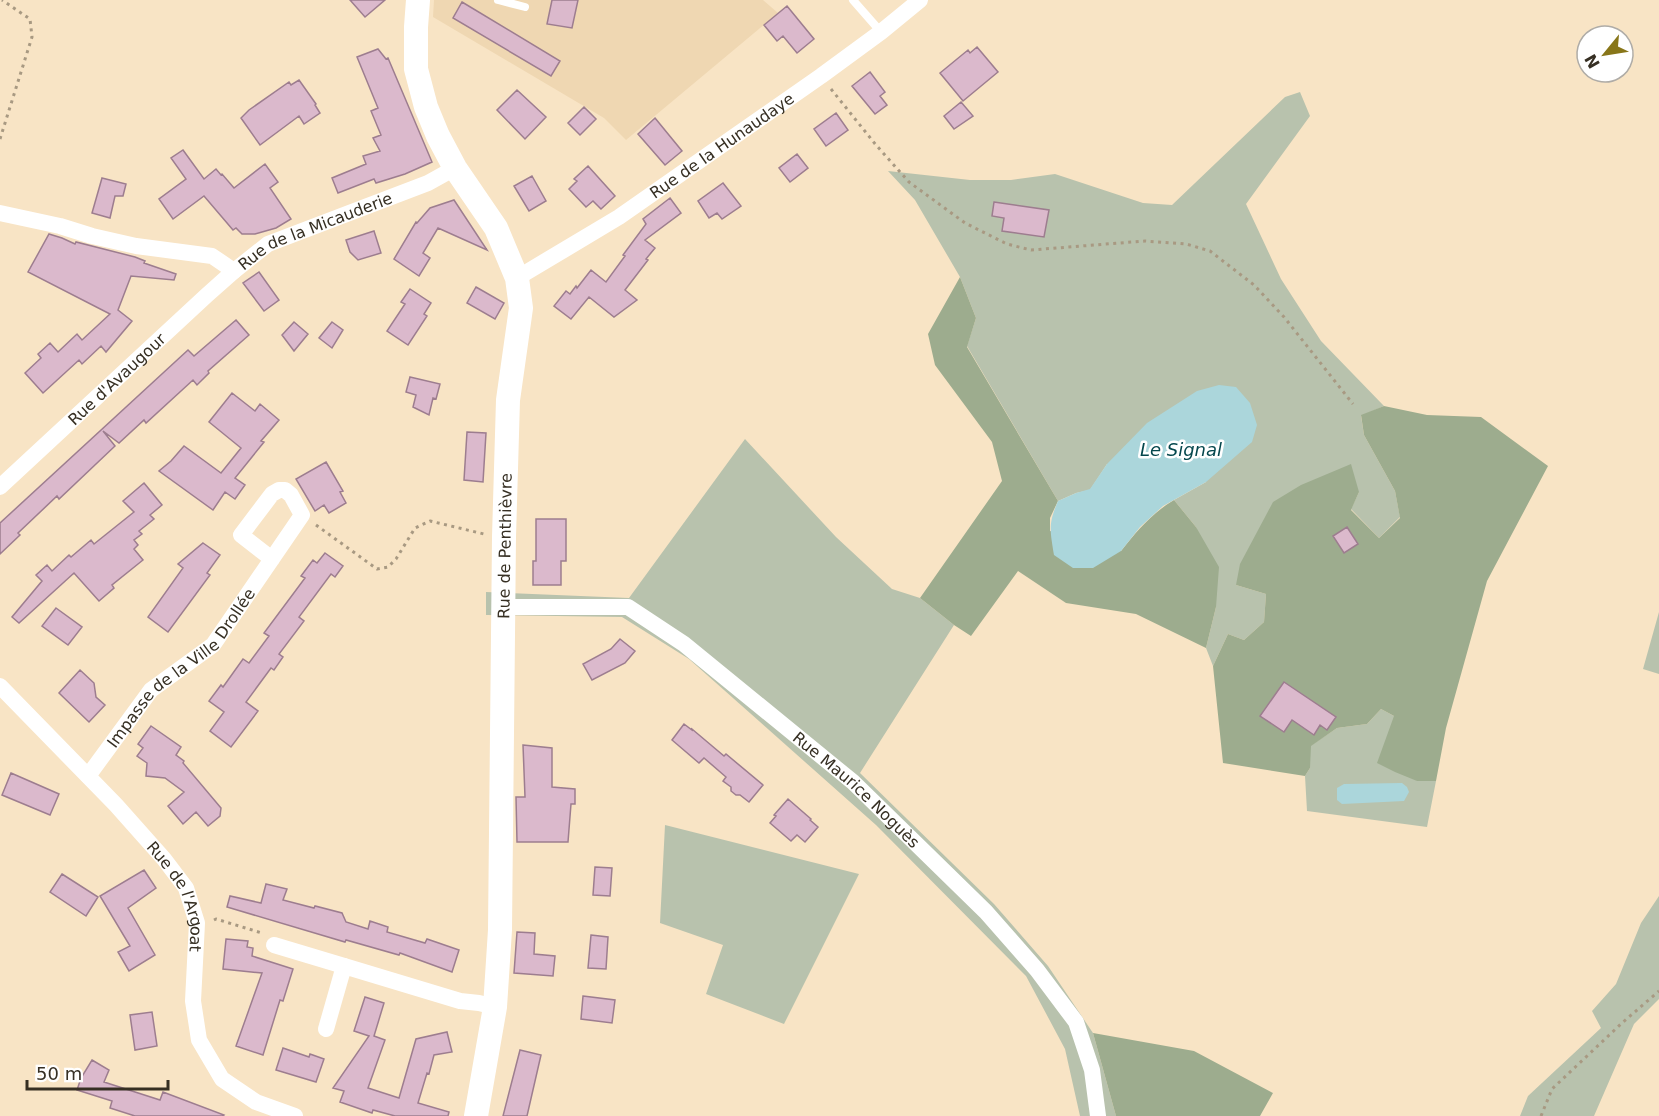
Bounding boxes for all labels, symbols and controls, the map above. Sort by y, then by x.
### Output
north arrow [1575,24,1635,84]
text: N [1581,51,1604,72]
street label: Rue de la Hunaudaye [646,89,797,202]
street label: Rue de la Micauderie [234,188,395,274]
street label: Rue d'Avaugour [64,329,170,429]
water label: Le Signal [1140,439,1222,460]
street label: Rue de Penthièvre [494,473,516,619]
street label: Impasse de la Ville Drollée [103,584,259,751]
street label: Rue Maurice Noguès [789,728,924,852]
street label: Rue de l'Argoat [143,837,207,952]
scale bar [27,1053,168,1091]
text: 50 m [36,1063,82,1084]

